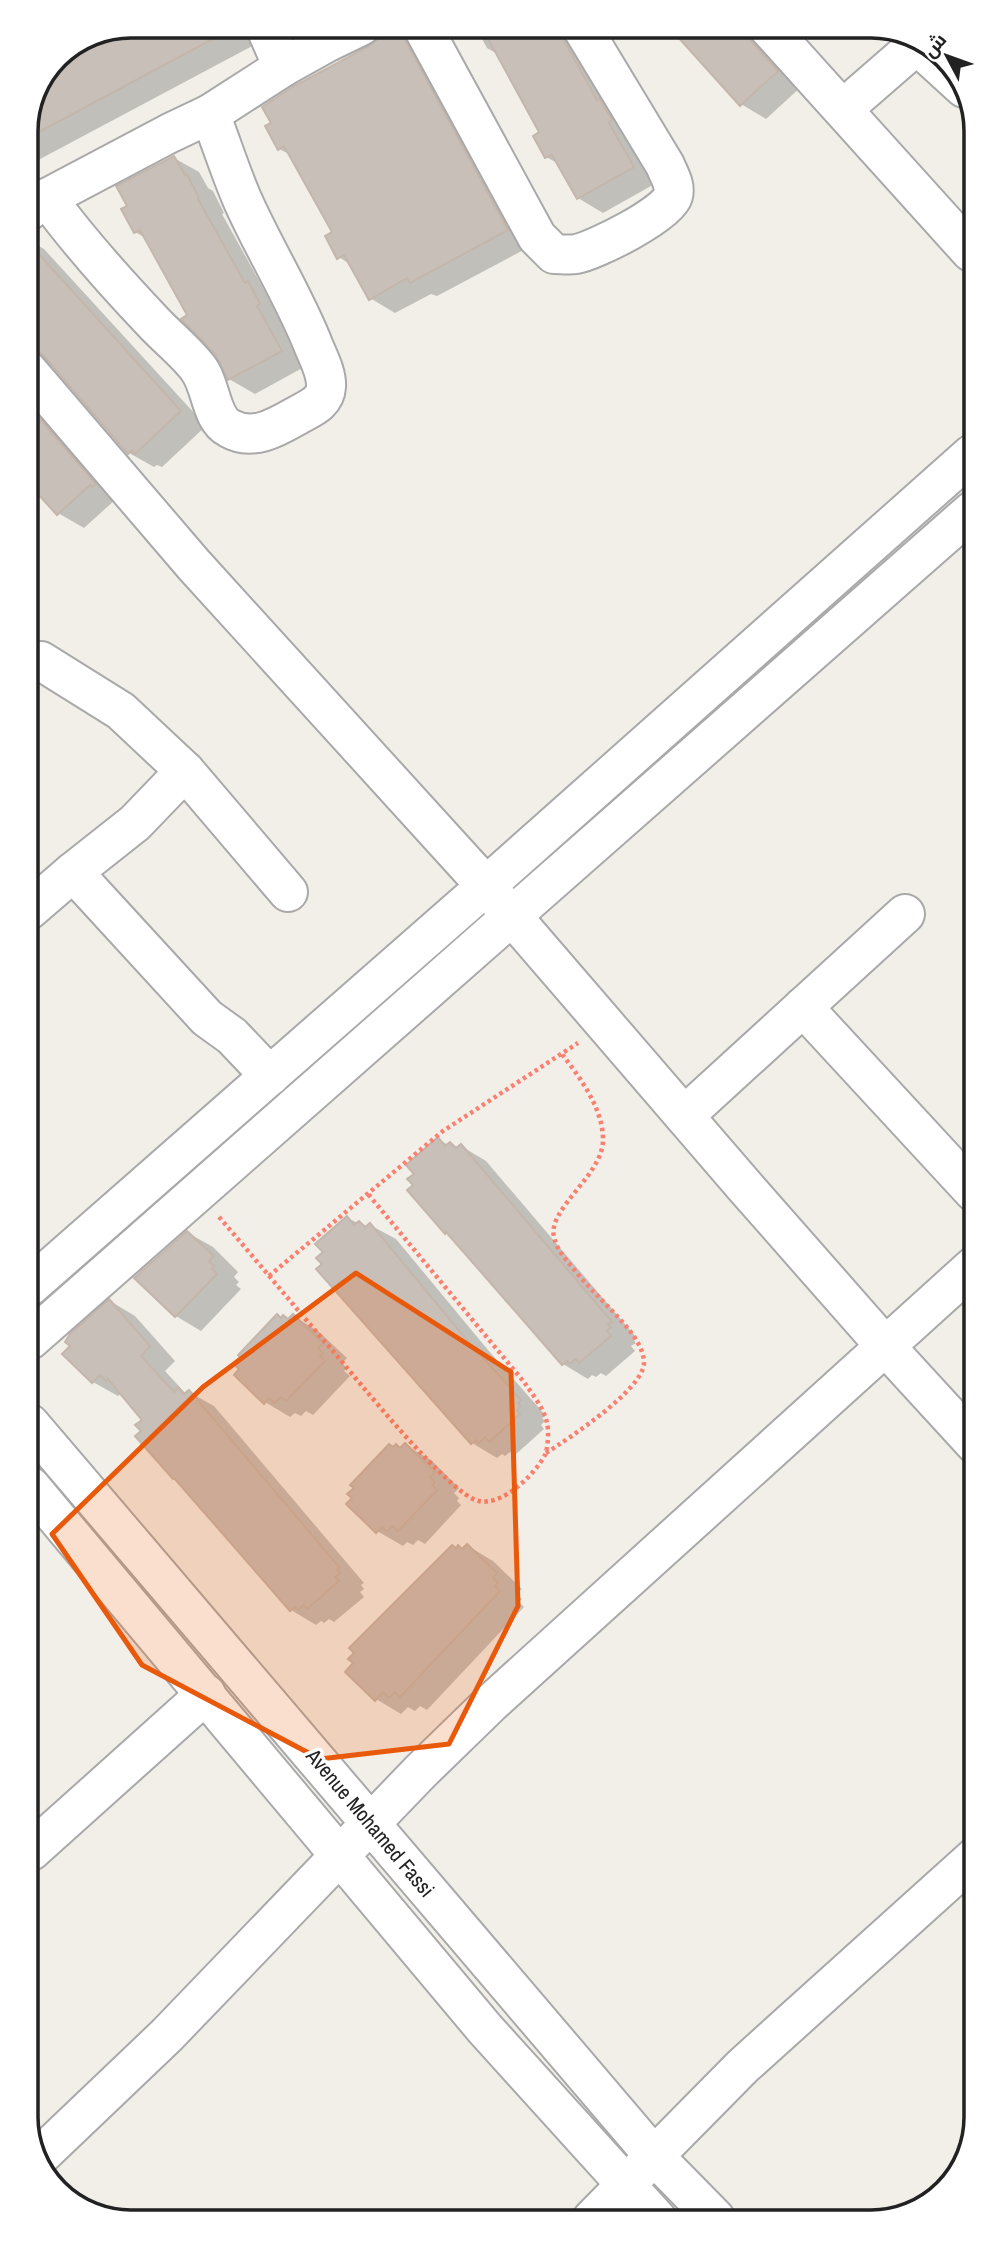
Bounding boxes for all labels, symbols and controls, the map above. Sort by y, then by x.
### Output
north arrow [912,21,982,91]
text: ش [916,27,952,63]
street label: Avenue Mohamed Fassi [299,1742,441,1903]

